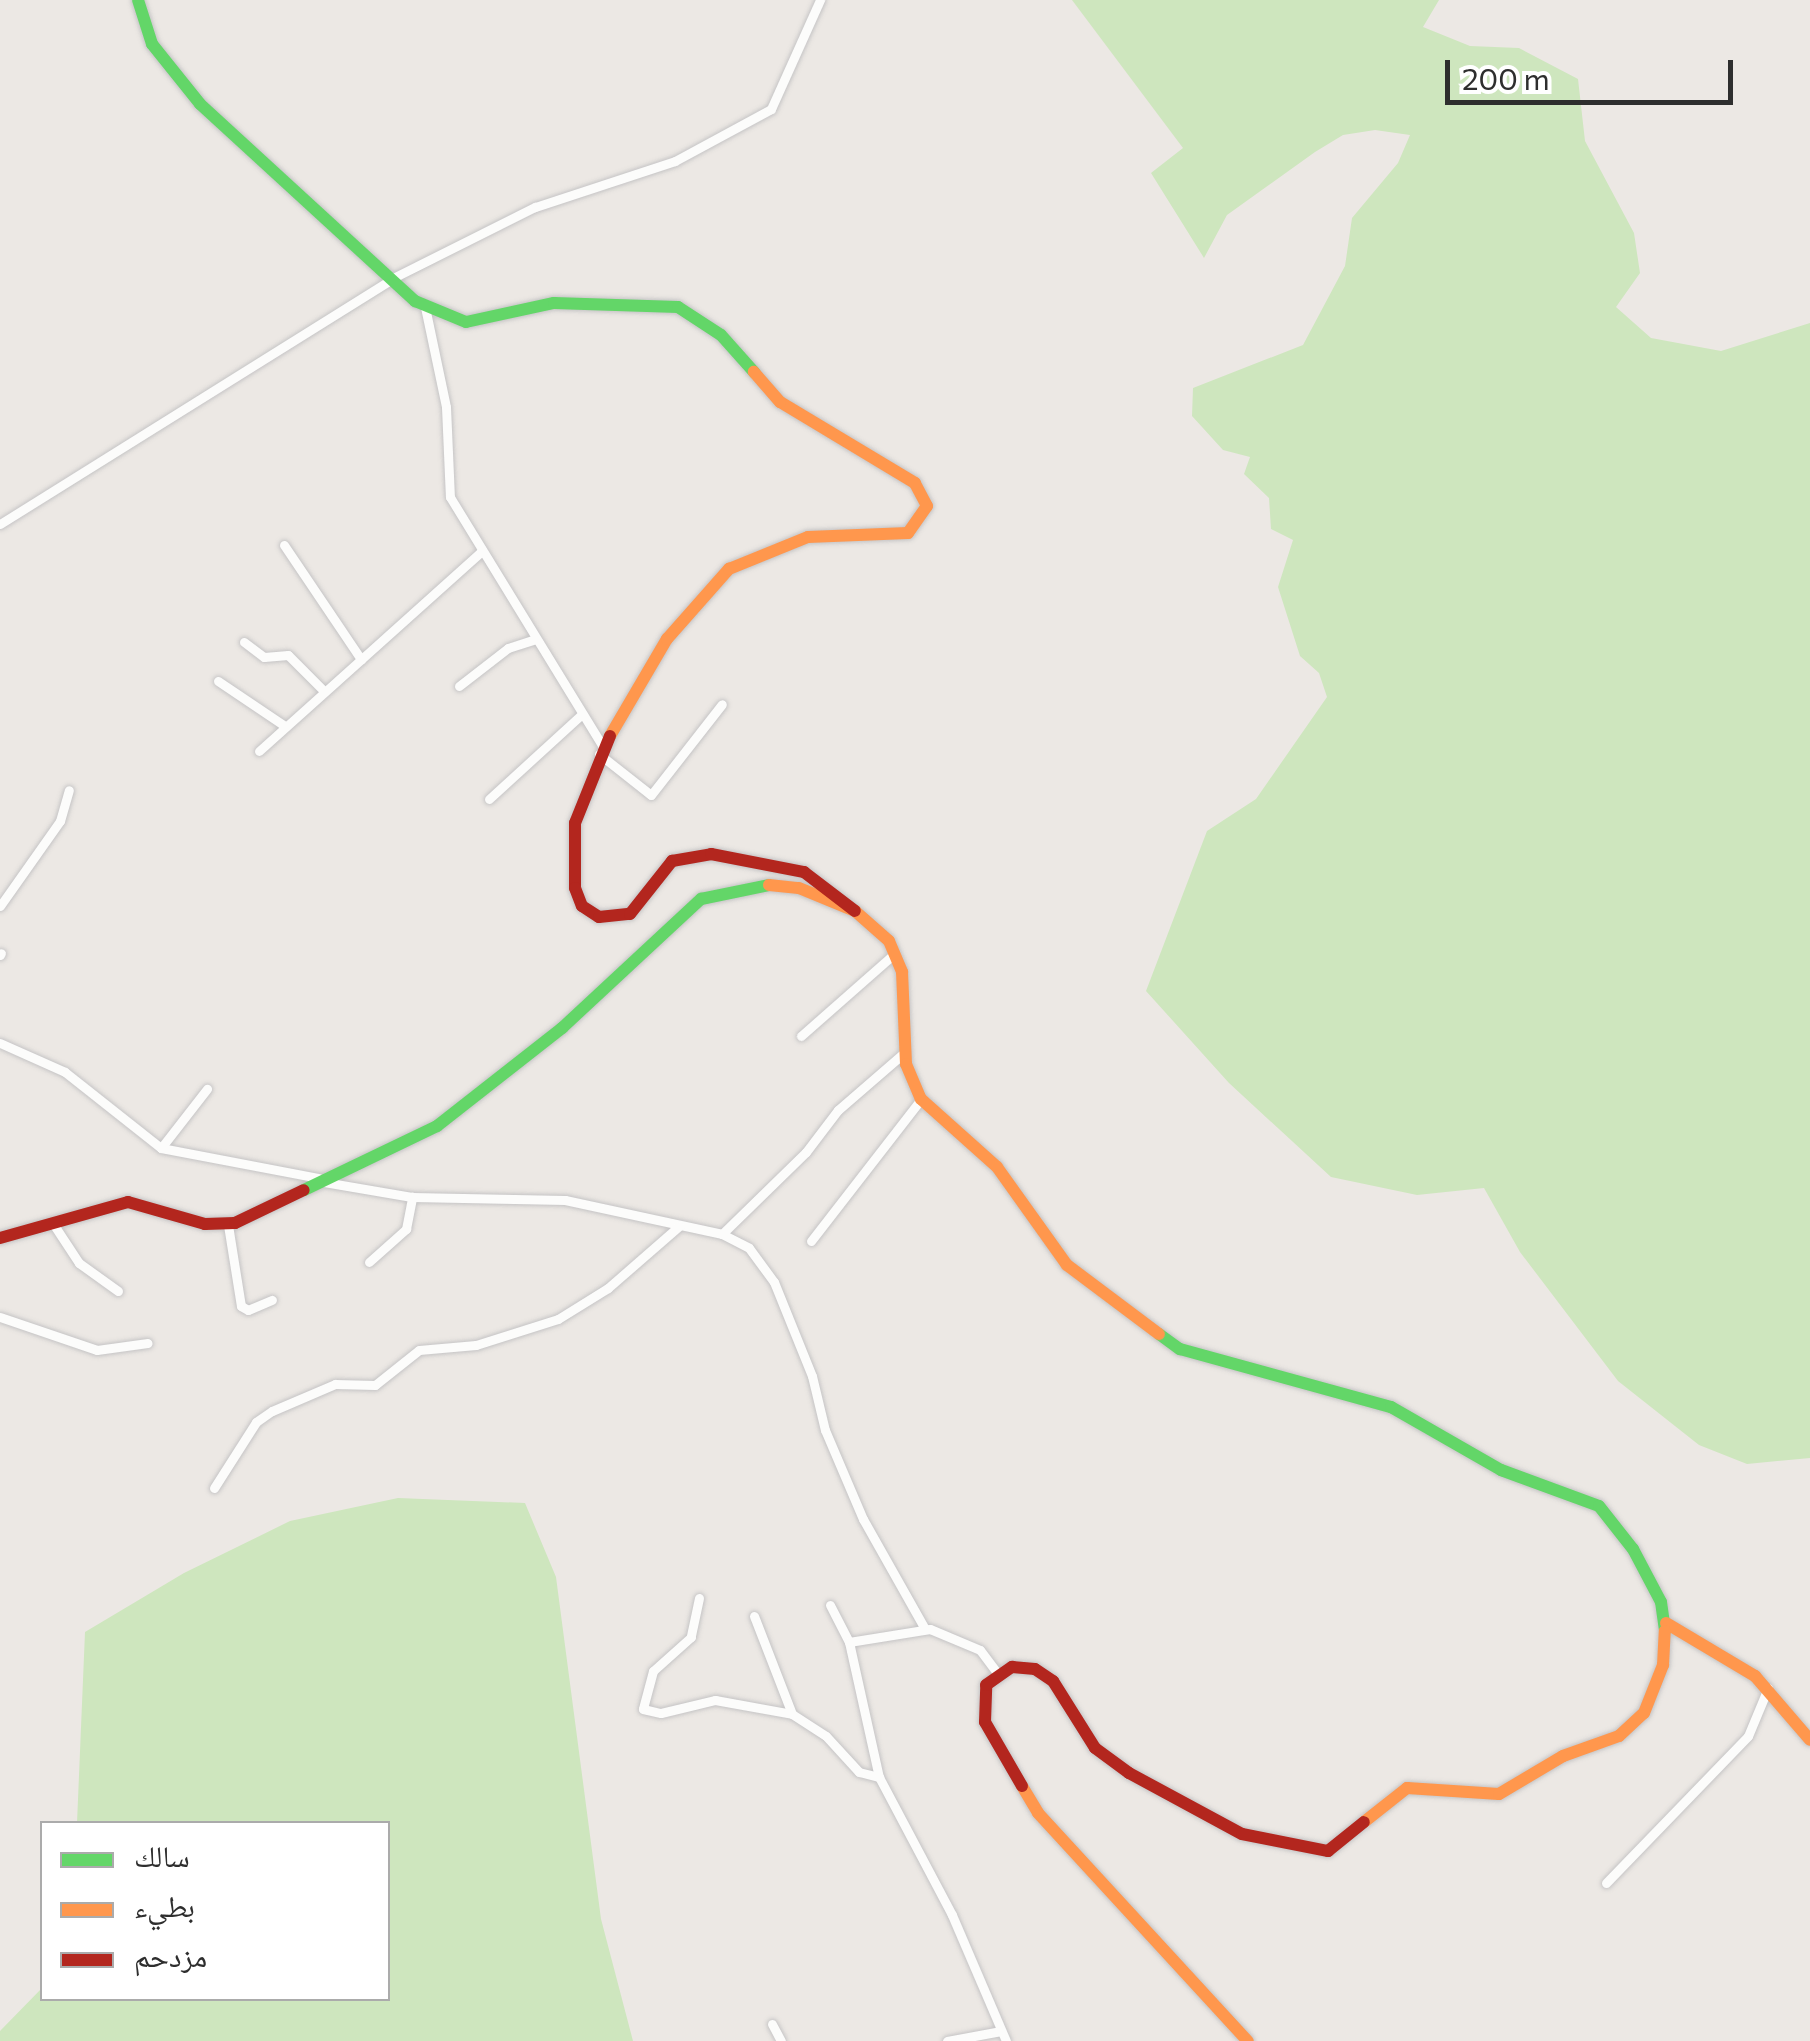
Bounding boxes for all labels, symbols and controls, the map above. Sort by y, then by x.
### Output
scale bar [1450,40,1738,102]
text: 200 m [1462,59,1550,96]
legend [40,1821,390,2001]
text: سالك [134,1836,190,1873]
text: بطيء [134,1886,195,1923]
text: مزدحم [134,1936,207,1973]

